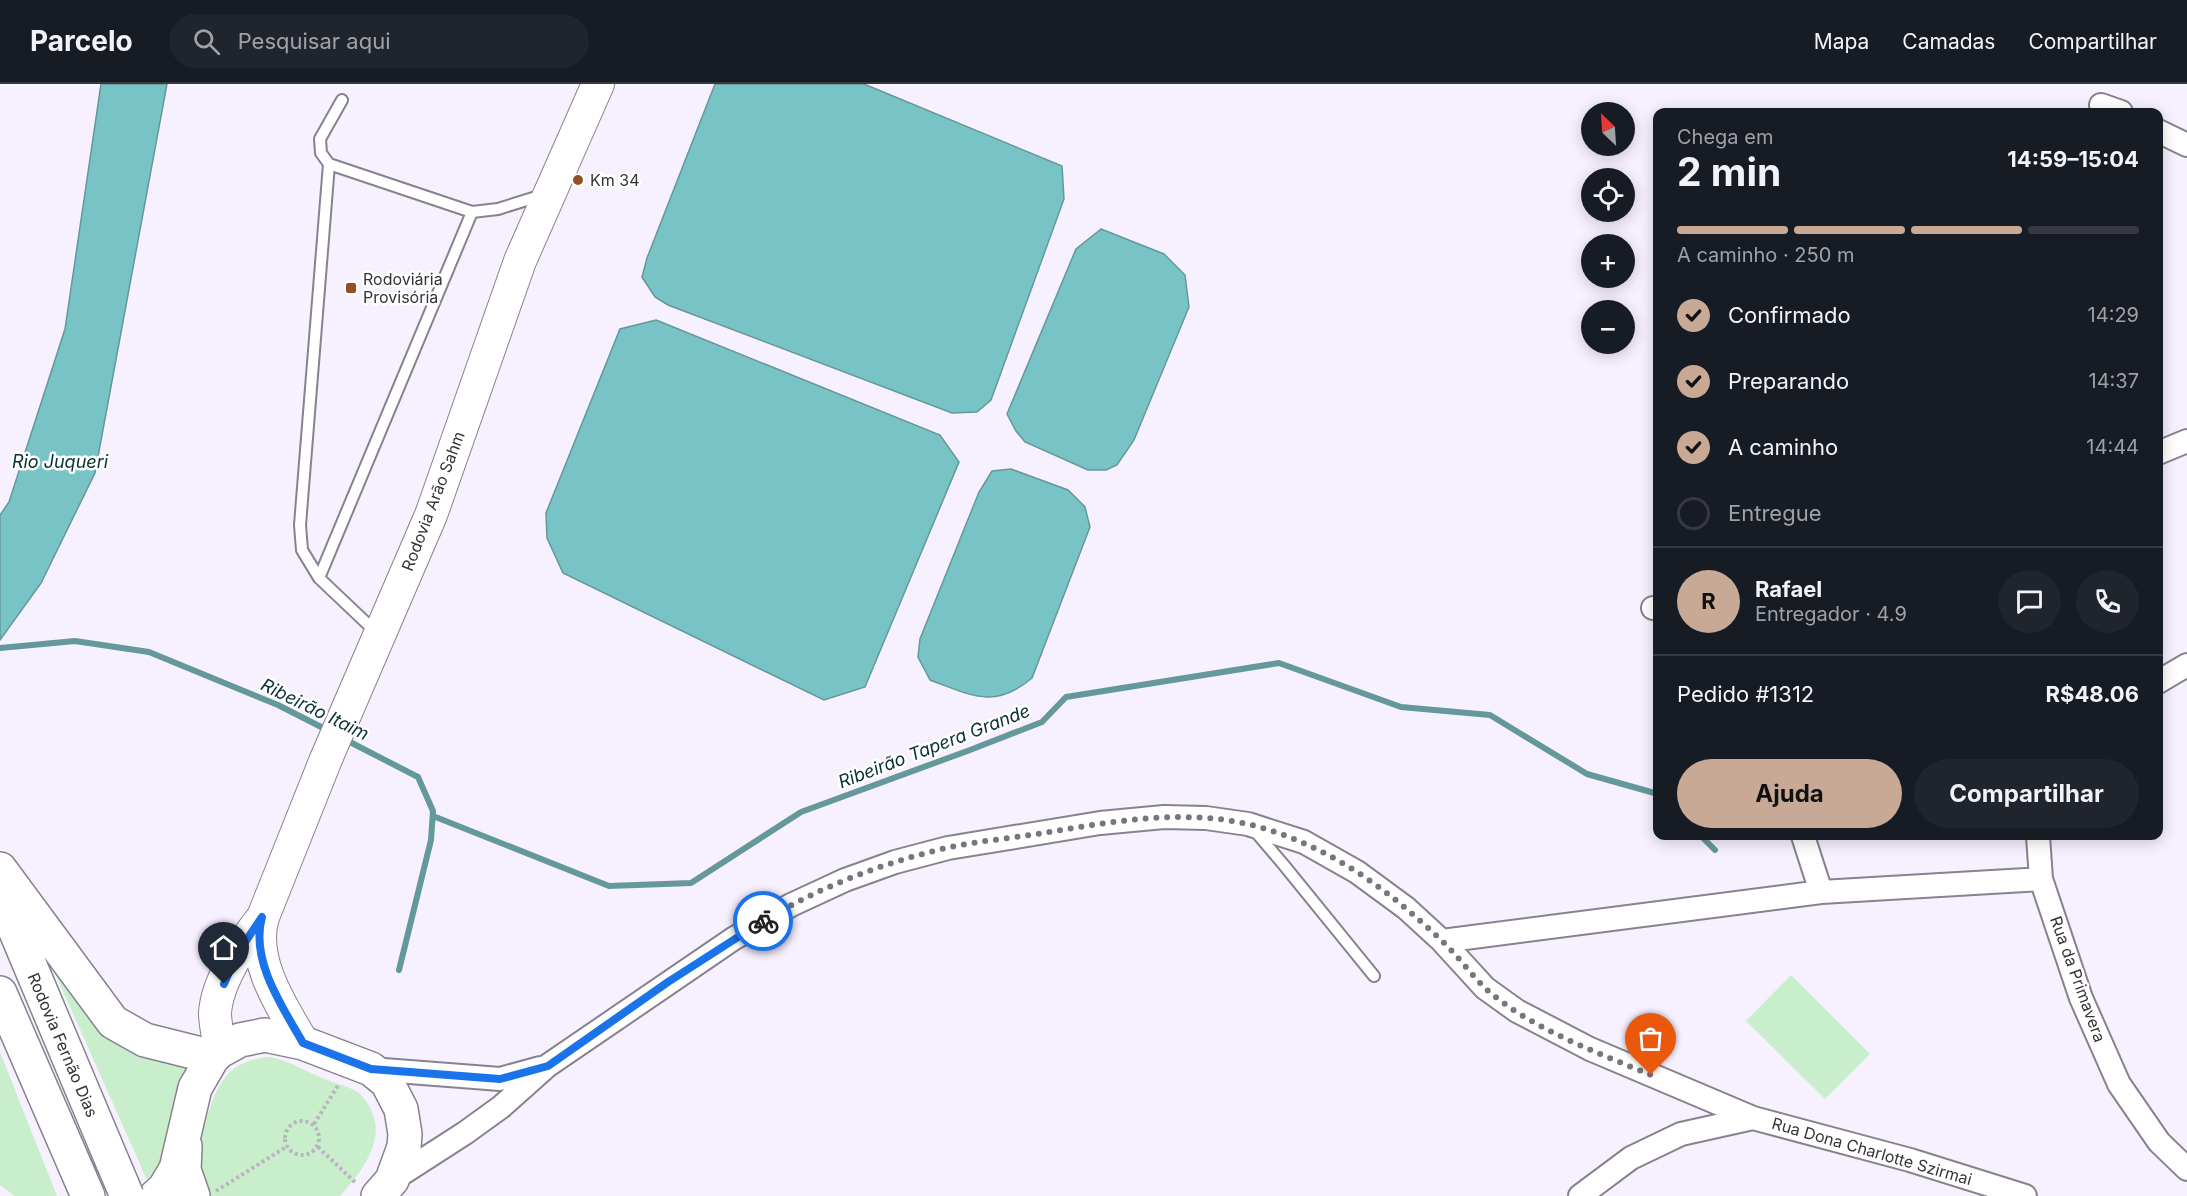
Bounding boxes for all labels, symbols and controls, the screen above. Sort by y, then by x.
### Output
search box [169,14,589,68]
text: Parcelo [30,24,133,58]
icon: search [190,25,223,58]
text: Pesquisar aqui [238,28,390,54]
text: Mapa [1814,29,1869,54]
text: Camadas [1902,29,1995,54]
text: Compartilhar [2028,29,2157,54]
north arrow [1581,102,1635,156]
map controls [1581,102,1635,354]
text: Chega em [1677,125,1773,149]
text: 14:59–15:04 [2007,146,2139,172]
text: 2 min [1677,148,1781,195]
button: locate [1581,168,1635,222]
place label: Km 34 [590,170,639,190]
marker: Km 34 [571,173,585,187]
button: + [1581,234,1635,288]
text: A caminho · 250 m [1677,243,1854,267]
place label: Rodoviária Provisória [363,269,443,307]
marker: Rodoviária Provisória [344,281,358,295]
icon: check [1677,299,1710,332]
button: − [1581,300,1635,354]
text: Confirmado [1728,302,1851,328]
text: 14:29 [2088,303,2139,327]
icon: check [1677,365,1710,398]
text: Preparando [1728,368,1849,394]
text: 14:37 [2089,369,2139,393]
street label: Rodovia Arão Sahm [397,428,469,574]
icon: check [1677,431,1710,464]
text: A caminho [1728,434,1838,460]
text: 14:44 [2086,435,2139,459]
water label: Rio Juqueri [12,451,109,472]
text: Entregue [1728,500,1822,526]
button: chat [1998,570,2061,633]
button: phone [2076,570,2139,633]
text: Rafael [1755,576,1822,602]
text: R [1701,588,1716,614]
text: Entregador · 4.9 [1755,602,1907,626]
water label: Ribeirão Itaim [258,674,373,744]
text: Pedido #1312 [1677,681,1814,707]
text: R$48.06 [2046,681,2139,707]
water label: Ribeirão Tapera Grande [835,700,1033,792]
button: Ajuda [1677,759,1902,828]
button: Compartilhar [1914,759,2139,828]
courier [733,891,793,951]
icon: bike [747,905,780,938]
street label: Rua da Primavera [2046,913,2110,1045]
pin [198,922,249,984]
icon: home [207,931,240,964]
street label: Rodovia Fernão Dias [24,970,102,1120]
pin [1625,1013,1676,1075]
icon: bag [1634,1022,1667,1055]
street label: Rua Dona Charlotte Szirmai [1770,1113,1974,1189]

